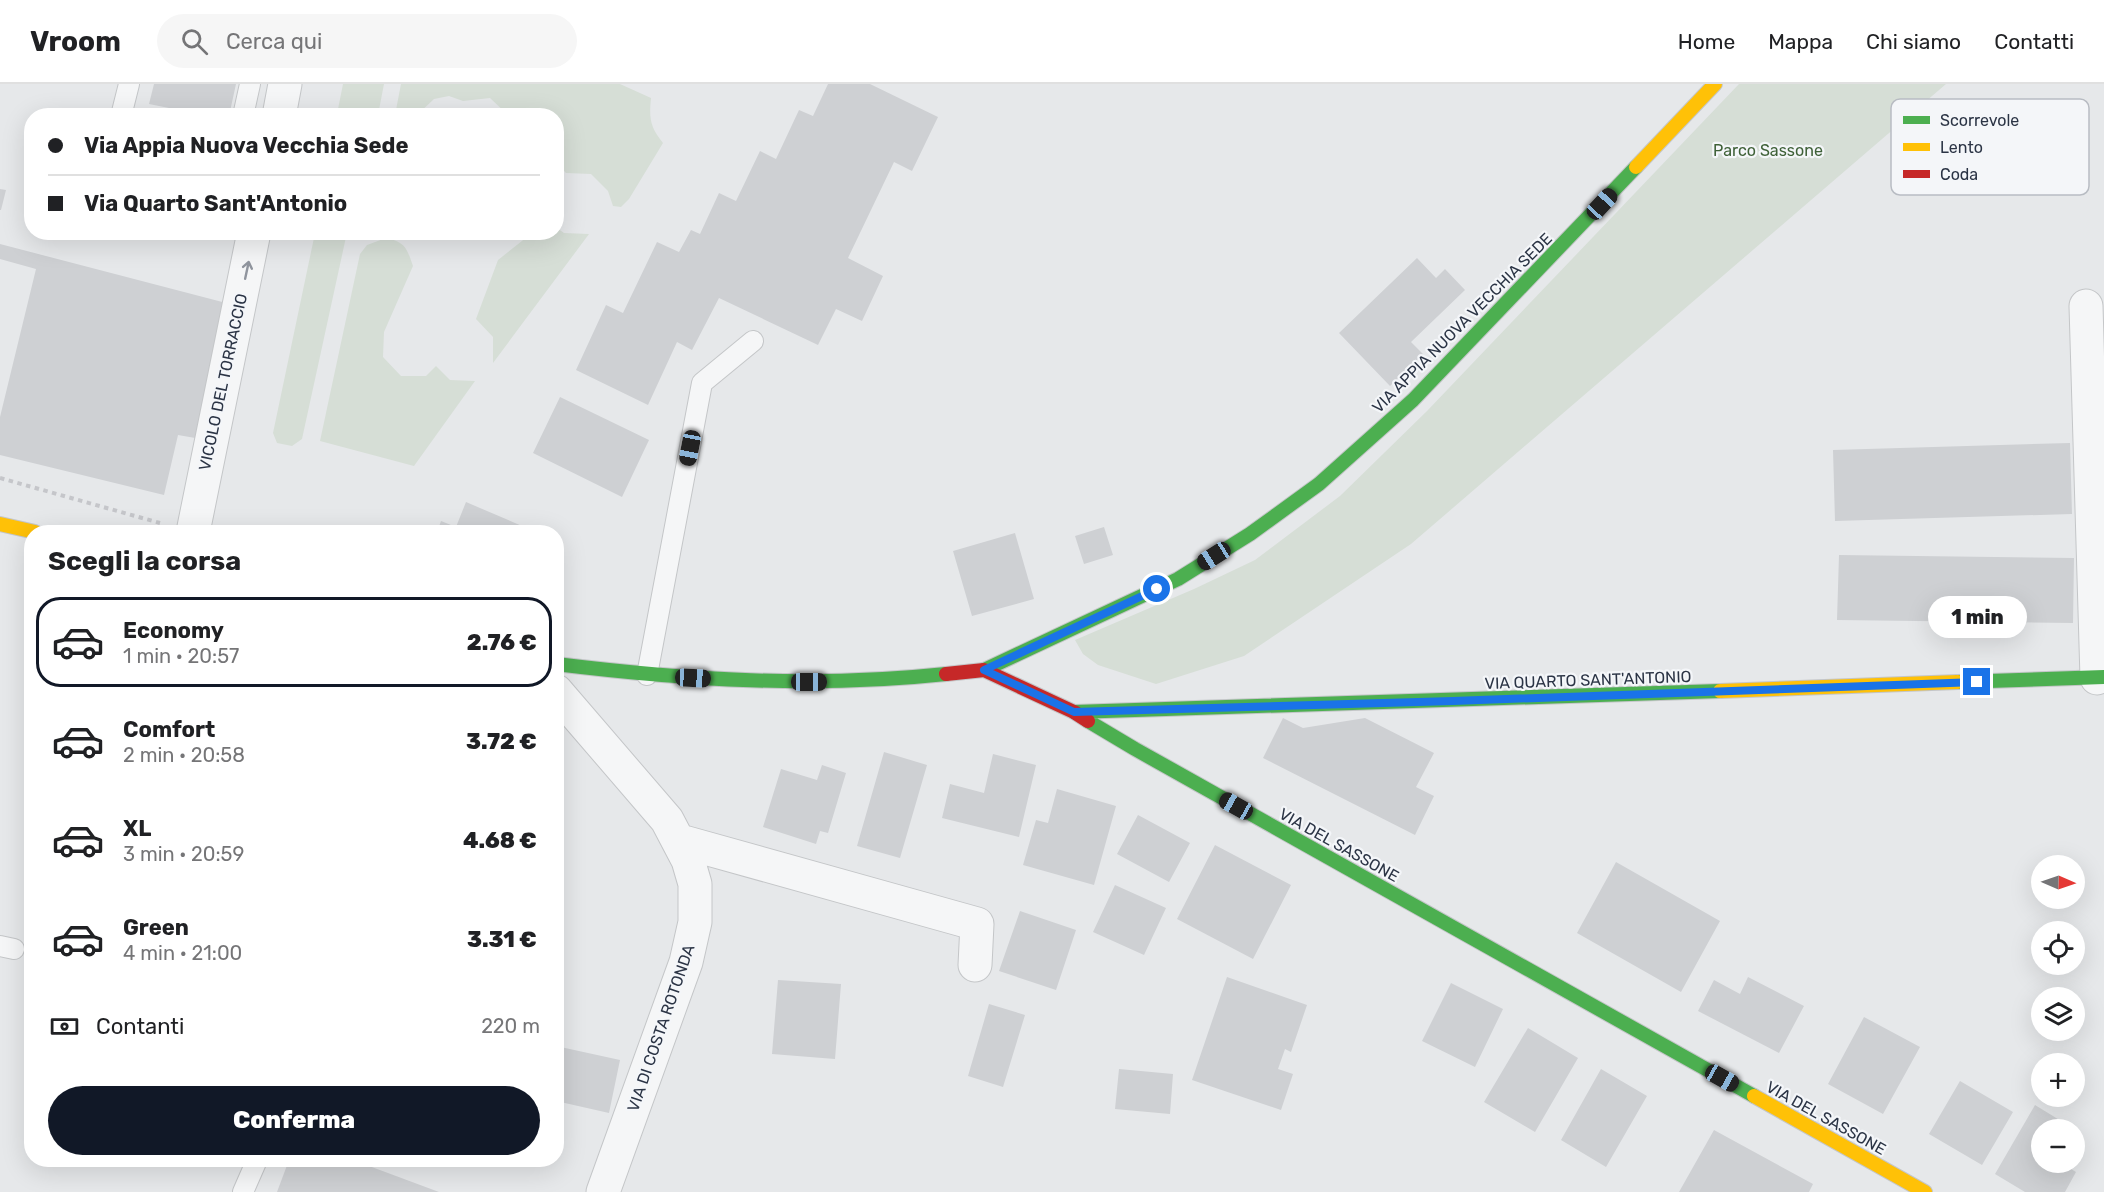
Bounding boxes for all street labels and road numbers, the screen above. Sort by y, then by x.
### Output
street label: VIA APPIA NUOVA VECCHIA SEDE [1368,229,1556,417]
street label: VICOLO DEL TORRACCIO [195,292,251,472]
street label: VIA QUARTO SANT'ANTONIO [1484,667,1692,693]
street label: VIA DEL SASSONE [1276,804,1402,886]
street label: VIA DI COSTA ROTONDA [623,942,699,1114]
street label: VIA DEL SASSONE [1763,1077,1889,1159]

